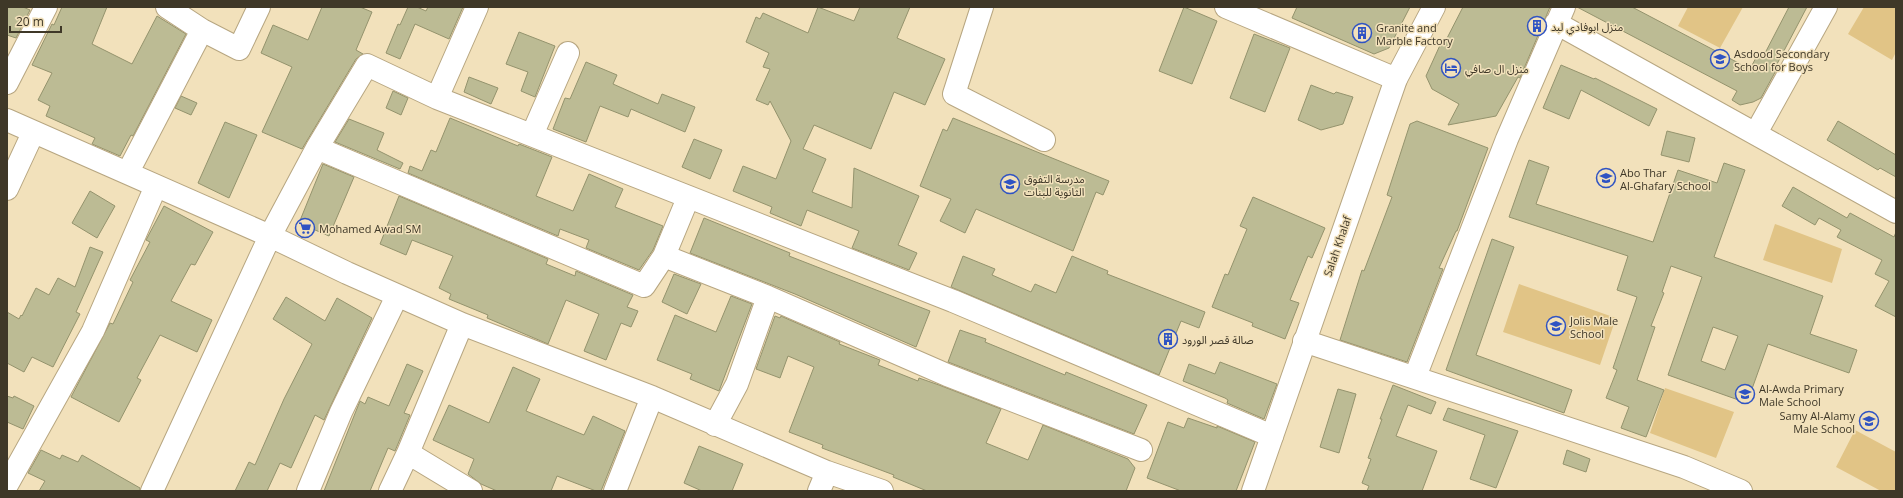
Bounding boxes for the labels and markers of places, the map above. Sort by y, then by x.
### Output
building icon: منزل ابوفادي لبد [1526,15,1548,37]
place label: منزل ابوفادي لبد [1551,19,1623,36]
place label: Granite and Marble Factory [1376,20,1453,48]
building icon: Granite and Marble Factory [1351,22,1373,44]
place label: Asdood Secondary School for Boys [1734,46,1830,74]
school or university icon: Asdood Secondary School for Boys [1709,48,1731,70]
hotel icon: منزل ال صافي [1440,57,1462,79]
place label: منزل ال صافي [1465,61,1529,78]
place label: Abo Thar Al-Ghafary School [1620,165,1711,193]
school or university icon: Abo Thar Al-Ghafary School [1595,167,1617,189]
place label: مدرسة التفوق الثانوية للبنات [1024,171,1085,199]
school or university icon: مدرسة التفوق الثانوية للبنات [999,173,1021,195]
supermarket icon: Mohamed Awad SM [294,217,316,239]
place label: Mohamed Awad SM [319,221,421,236]
place label: Jolis Male School [1569,313,1618,341]
school or university icon: Jolis Male School [1545,315,1567,337]
building icon: صالة قصر الورود [1157,328,1179,350]
place label: صالة قصر الورود [1182,332,1254,347]
place label: Al-Awda Primary Male School [1759,381,1844,409]
school or university icon: Al-Awda Primary Male School [1734,383,1756,405]
place label: Samy Al-Alamy Male School [1779,408,1855,436]
school or university icon: Samy Al-Alamy Male School [1858,410,1880,432]

